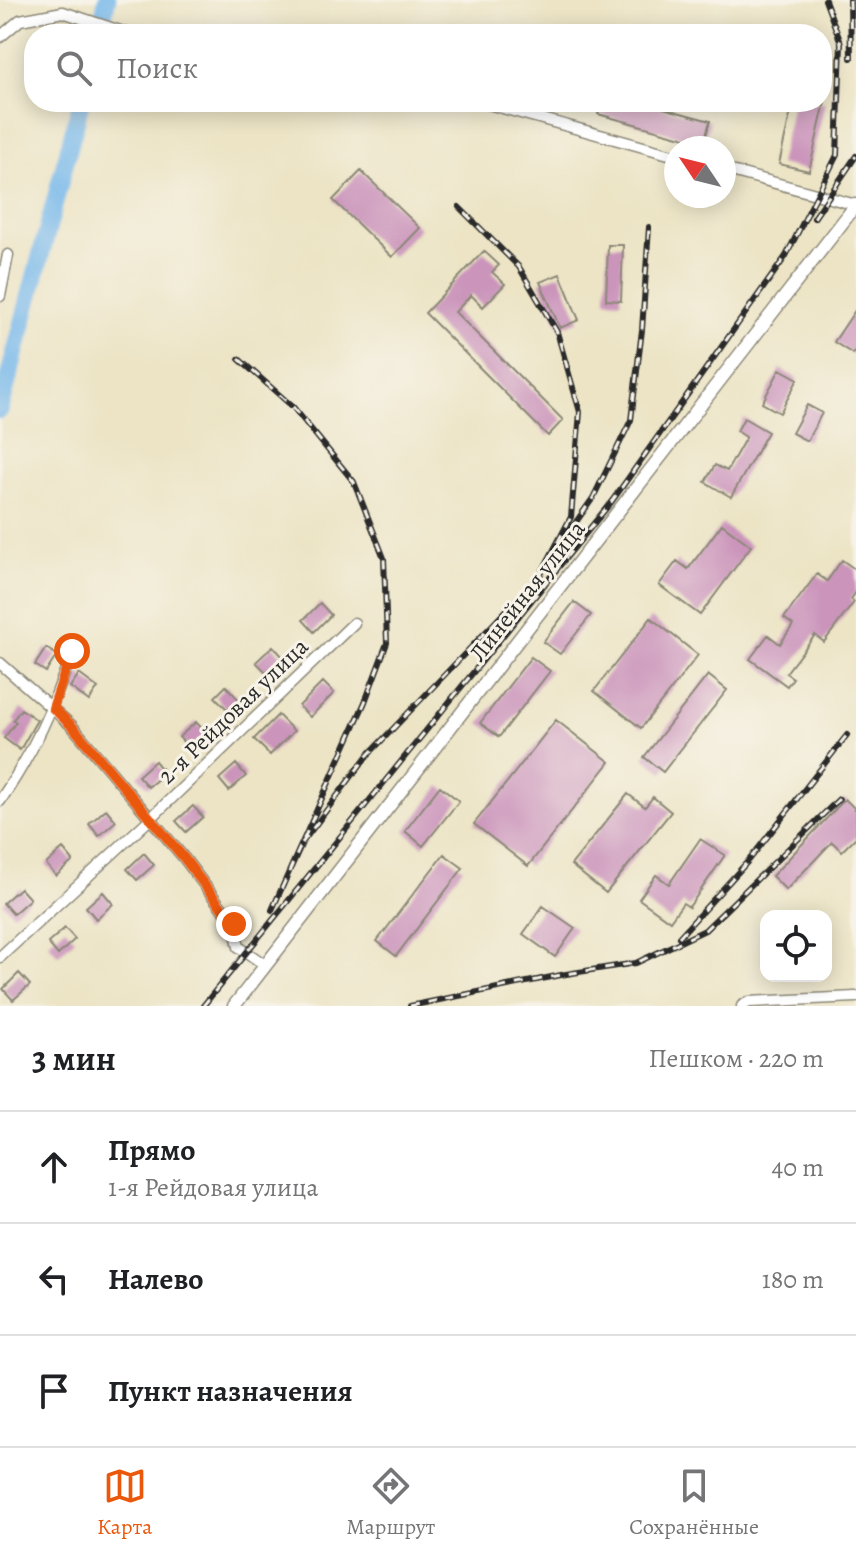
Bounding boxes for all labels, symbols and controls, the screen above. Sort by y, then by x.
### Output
search box [24,24,832,112]
icon: search [52,46,96,90]
text: Поиск [116,48,198,88]
north arrow [664,136,736,208]
street label: Линейная улица [462,514,592,668]
street label: 2-я Рейдовая улица [151,631,315,791]
route start [54,633,90,669]
route end [216,906,252,942]
map controls [760,910,832,982]
button: locate [760,910,832,982]
text: 3 мин [32,1035,116,1082]
text: Пешком · 220 m [649,1041,824,1076]
text: Прямо [108,1130,195,1170]
icon: ahead [32,1145,76,1189]
text: 40 m [772,1150,824,1185]
text: 1-я Рейдовая улица [108,1170,319,1205]
icon: left [32,1257,76,1301]
text: Налево [108,1259,203,1299]
text: 180 m [762,1262,824,1297]
icon: arrive [32,1369,76,1413]
text: Пункт назначения [108,1371,353,1411]
tab: Карта [97,1464,152,1542]
tab: Маршрут [346,1464,435,1542]
tab: Сохранённые [629,1464,759,1542]

